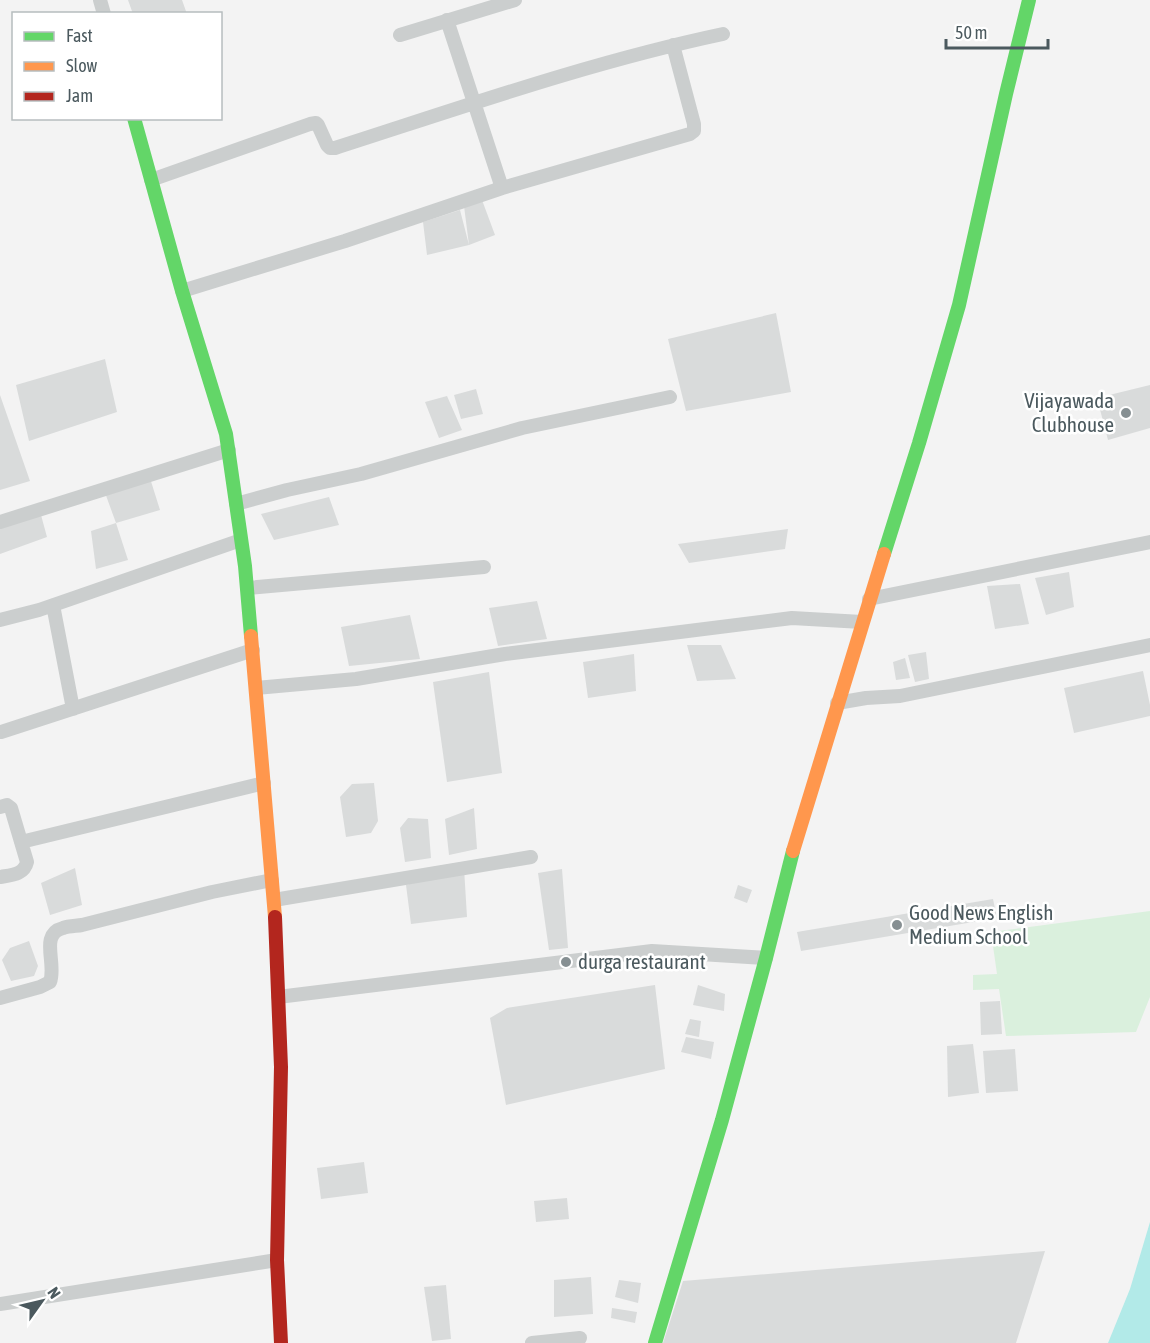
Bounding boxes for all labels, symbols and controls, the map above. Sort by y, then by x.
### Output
legend [12,12,222,120]
scale bar [946,12,1048,50]
text: 50 m [955,22,987,43]
text: Fast [66,25,93,46]
text: Slow [66,55,97,76]
text: Jam [66,85,93,106]
place label: Vijayawada Clubhouse [1024,388,1114,436]
marker: Vijayawada Clubhouse [1119,406,1133,420]
place label: Good News English Medium School [909,900,1053,948]
marker: Good News English Medium School [890,918,904,932]
place label: durga restaurant [578,949,706,973]
marker: durga restaurant [559,955,573,969]
north arrow [12,1271,72,1331]
text: N [44,1284,65,1302]

